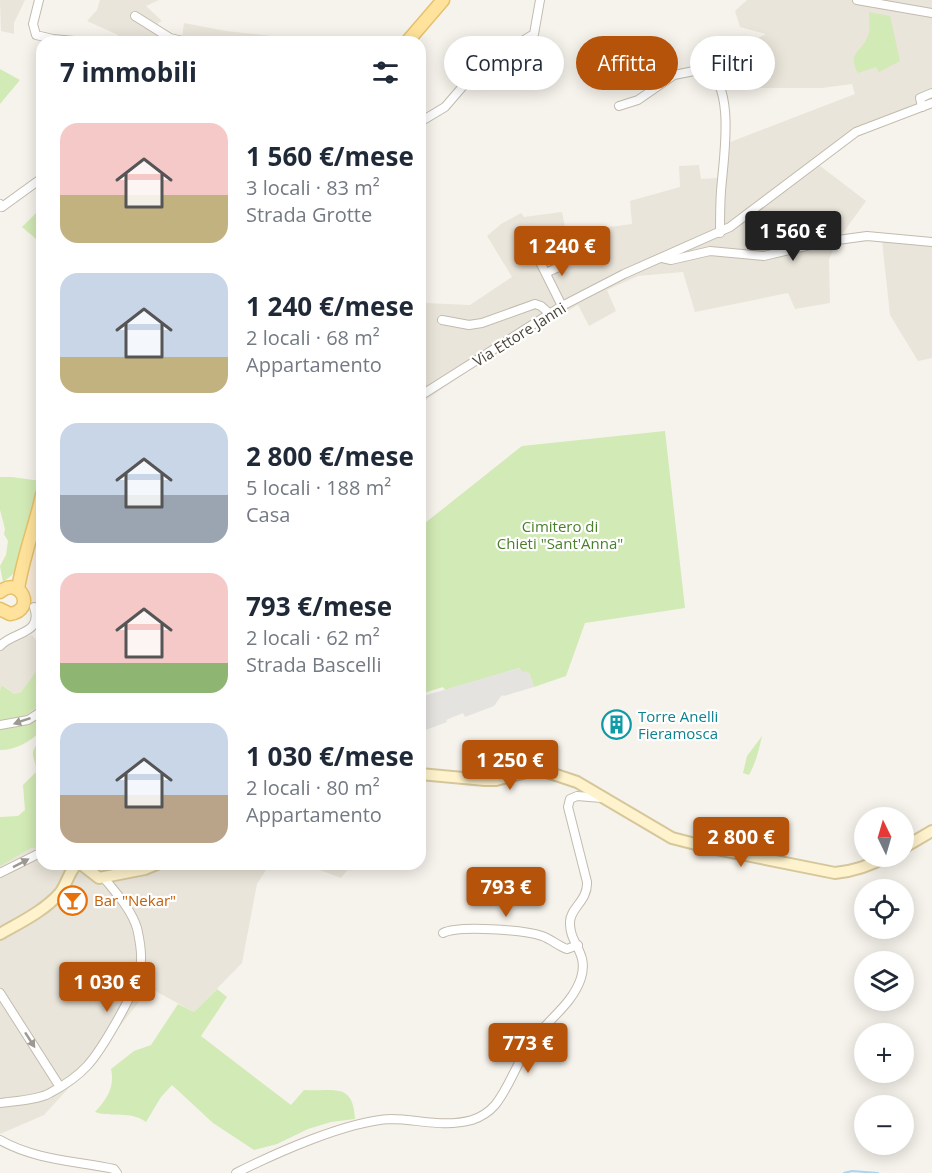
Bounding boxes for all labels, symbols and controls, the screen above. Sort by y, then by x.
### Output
chip: Compra [444,36,564,90]
chip: Affitta [576,36,678,90]
chip: Filtri [690,36,775,90]
text: 7 immobili [60,54,197,90]
icon: filters [369,56,402,89]
text: 1 560 €/mese [246,138,414,174]
icon: home [108,147,180,219]
text: 3 locali · 83 m² [246,174,380,201]
text: Strada Grotte [246,201,372,228]
pin: 1 560 € [738,211,848,262]
text: 1 560 € [759,217,827,244]
pin: 1 240 € [507,226,617,277]
text: 1 240 € [528,232,596,259]
text: 1 240 €/mese [246,288,414,324]
icon: home [108,297,180,369]
street label: Via Ettore Janni [469,297,569,371]
text: 2 locali · 68 m² [246,324,380,351]
text: Appartamento [246,351,382,378]
text: 2 800 €/mese [246,438,414,474]
icon: home [108,447,180,519]
text: 5 locali · 188 m² [246,474,391,501]
text: Casa [246,501,290,528]
park label: Cimitero di Chieti "Sant'Anna" [497,516,623,553]
text: 793 €/mese [246,588,392,624]
icon: home [108,597,180,669]
text: 2 locali · 62 m² [246,624,380,651]
text: Strada Bascelli [246,651,381,678]
place label: Torre Anelli Fieramosca [638,706,718,743]
building icon: Torre Anelli Fieramosca [601,709,633,741]
one-way arrow [13,717,31,726]
text: 1 030 €/mese [246,738,414,774]
pin: 1 250 € [455,740,565,791]
text: 1 250 € [476,746,544,773]
icon: home [108,747,180,819]
text: 2 locali · 80 m² [246,774,380,801]
text: Appartamento [246,801,382,828]
north arrow [854,807,914,867]
map controls [854,807,914,1155]
pin: 2 800 € [686,817,796,868]
text: 2 800 € [707,823,775,850]
one-way arrow [13,858,30,868]
pin: 793 € [464,867,548,918]
text: 793 € [481,873,531,900]
button: locate [854,879,914,939]
bar icon: Bar "Nekar" [57,884,89,916]
place label: Bar "Nekar" [94,890,176,910]
button: layers [854,951,914,1011]
pin: 1 030 € [52,962,162,1013]
text: 1 030 € [73,968,141,995]
pin: 773 € [486,1023,570,1074]
button: + [854,1023,914,1083]
text: 773 € [503,1029,553,1056]
one-way arrow [24,1032,35,1048]
button: − [854,1095,914,1155]

